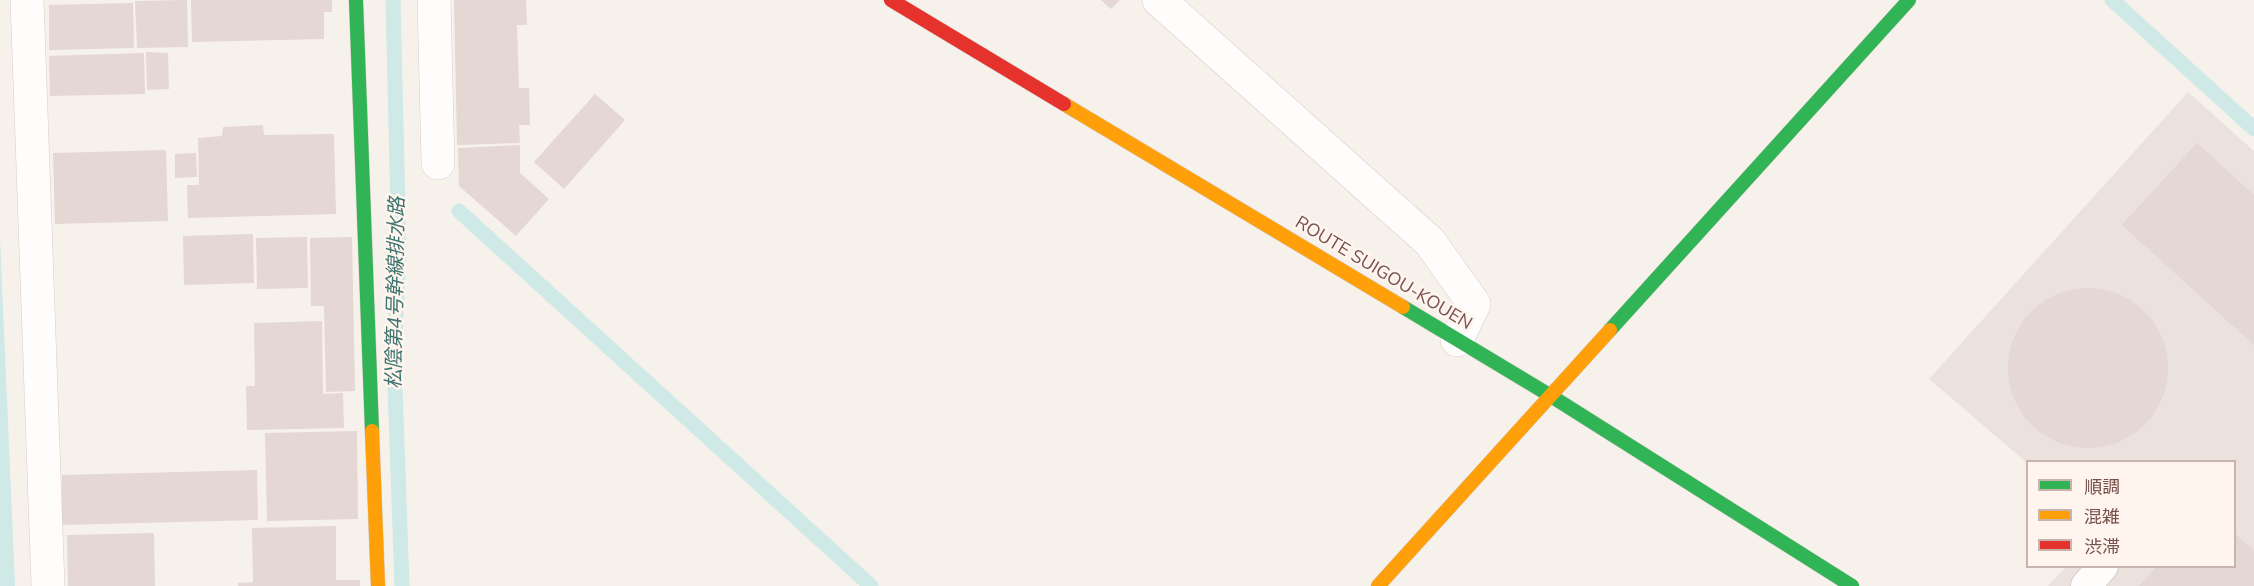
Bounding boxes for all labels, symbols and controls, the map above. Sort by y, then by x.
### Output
water label: 松陰第4号幹線排水路 [383,197,411,389]
street label: ROUTE SUIGOU-KOUEN [1291,213,1475,335]
legend [2026,460,2236,568]
text: 順調 [2084,475,2120,499]
text: 混雑 [2084,505,2120,529]
text: 渋滞 [2084,535,2120,559]

